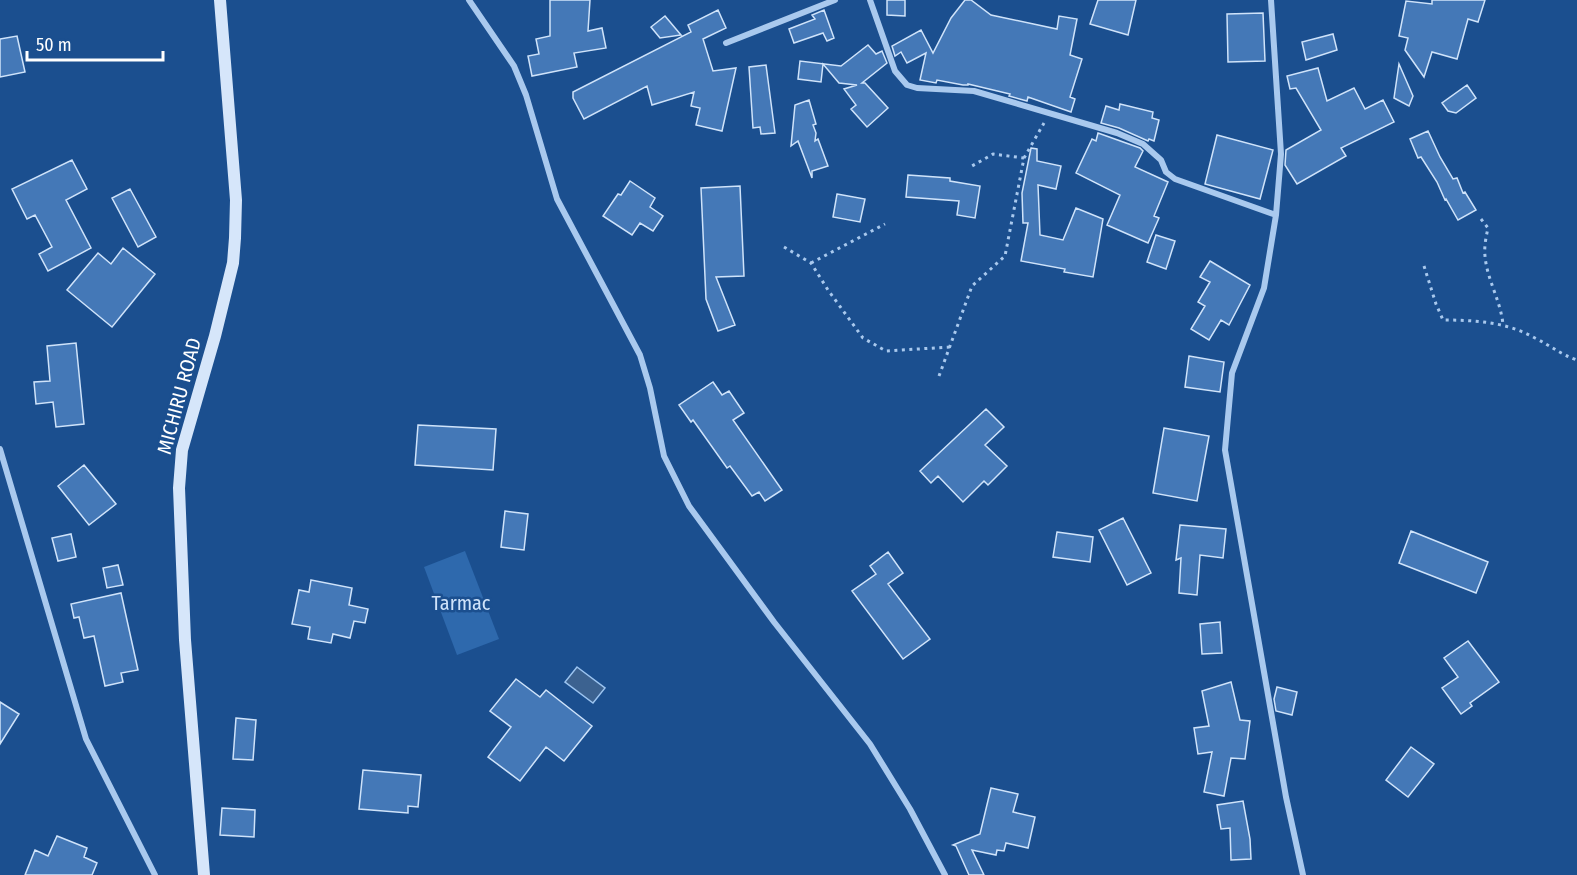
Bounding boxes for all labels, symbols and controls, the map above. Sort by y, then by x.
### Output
scale bar [27,24,164,62]
text: 50 m [36,34,72,56]
street label: MICHIRU ROAD [152,335,206,457]
park label: Tarmac [432,591,491,615]

